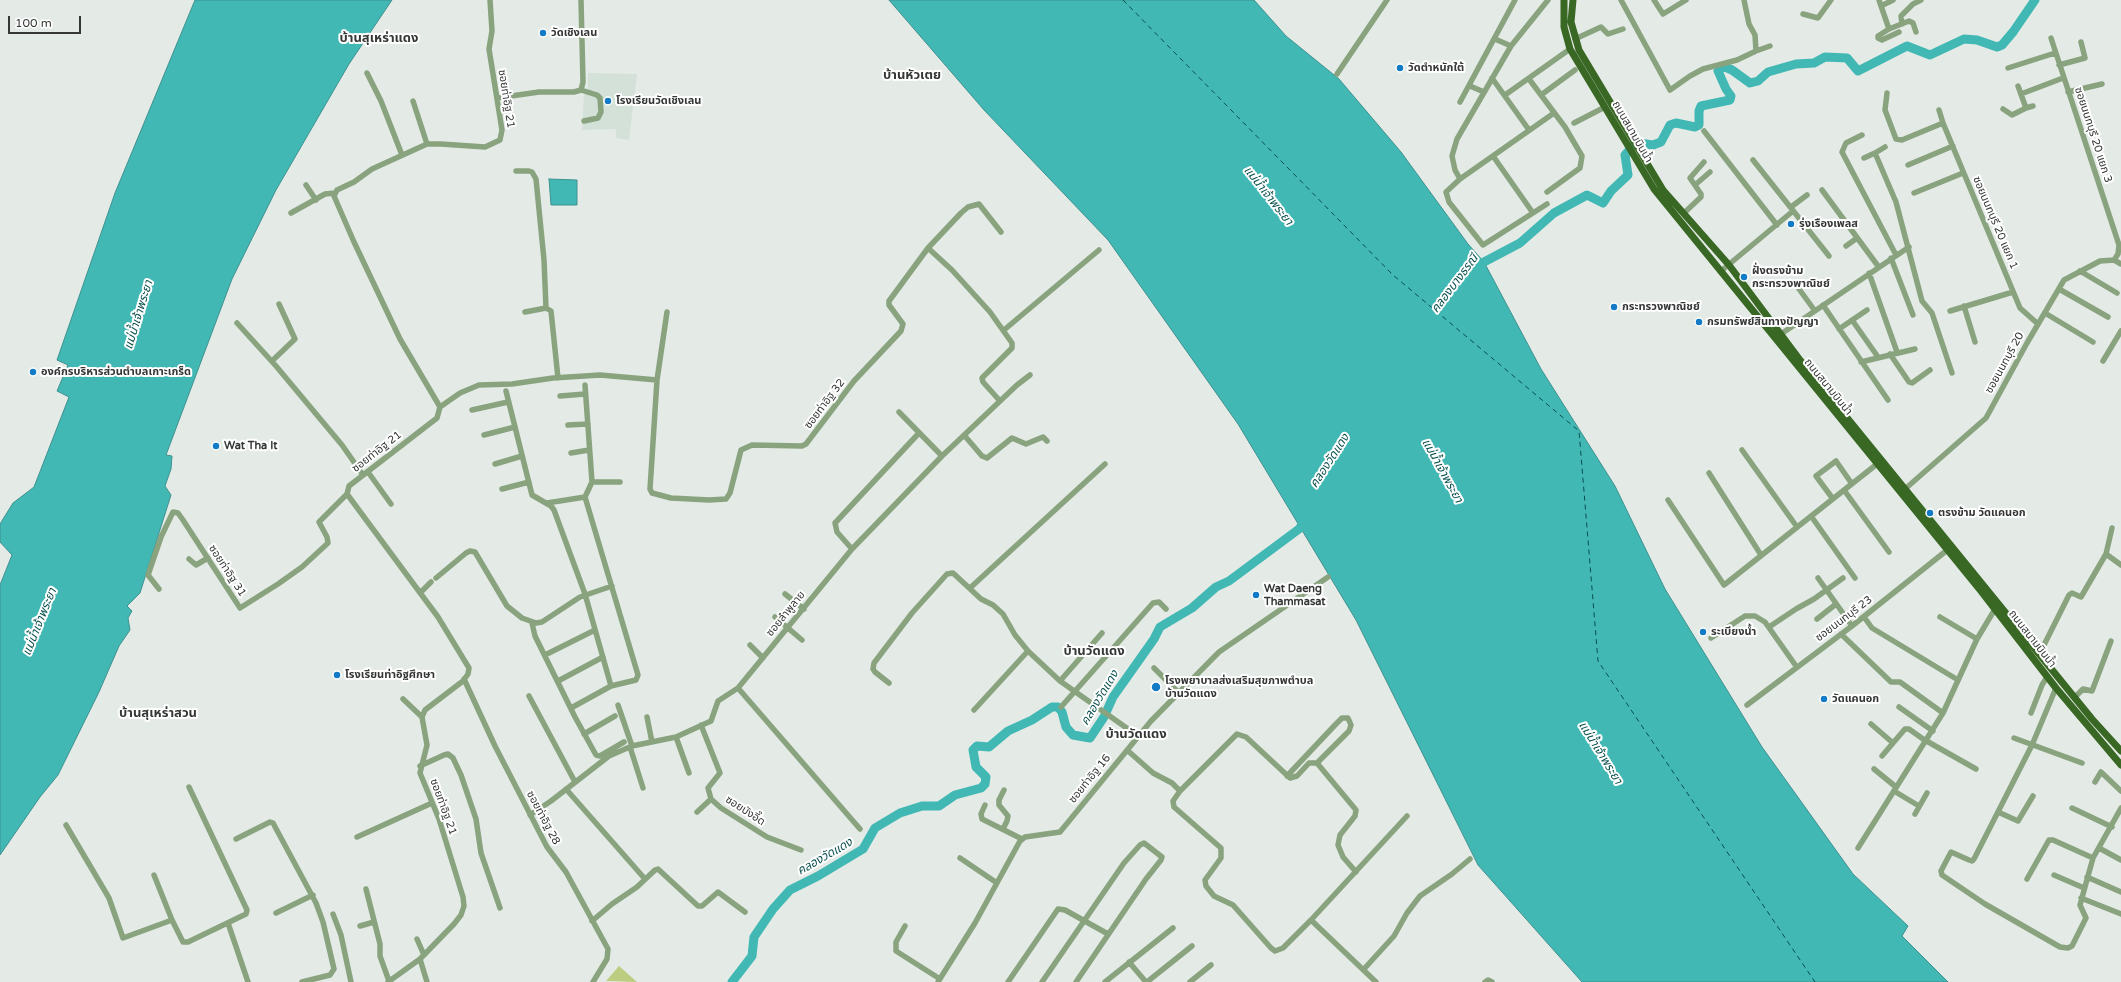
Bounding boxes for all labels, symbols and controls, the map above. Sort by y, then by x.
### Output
scale bar [10,8,83,34]
text: 100 m [15,16,52,30]
place label: วัดเชิงเลน [551,26,597,40]
marker: วัดเชิงเลน [538,28,548,38]
district label: บ้านสุเหร่าแดง [340,31,418,47]
place label: วัดตำหนักใต้ [1408,61,1464,75]
marker: วัดตำหนักใต้ [1395,63,1405,73]
district label: บ้านหัวเตย [883,68,941,84]
street label: ซอยท่าอิฐ 21 [495,69,517,129]
street label: ซอยนนทบุรี 20 แยก 3 [2071,86,2115,184]
place label: โรงเรียนวัดเชิงเลน [616,94,701,108]
marker: โรงเรียนวัดเชิงเลน [603,96,613,106]
street label: ถนนสนามบินน้ำ [1609,99,1655,165]
water label: แม่น้ำเจ้าพระยา [1240,164,1296,228]
street label: ซอยนนทบุรี 20 แยก 1 [1969,175,2021,271]
place label: รุ่งเรืองเพลส [1799,217,1858,231]
marker: รุ่งเรืองเพลส [1786,219,1796,229]
water label: คลองบางธรณี [1428,252,1482,316]
place label: ฝั่งตรงข้าม กระทรวงพาณิชย์ [1752,264,1830,290]
marker: ฝั่งตรงข้าม กระทรวงพาณิชย์ [1739,272,1749,282]
water label: แม่น้ำเจ้าพระยา [122,279,156,351]
place label: กระทรวงพาณิชย์ [1622,300,1700,314]
marker: กระทรวงพาณิชย์ [1609,302,1619,312]
place label: กรมทรัพย์สินทางปัญญา [1707,315,1819,329]
marker: กรมทรัพย์สินทางปัญญา [1694,317,1704,327]
street label: ซอยนนทบุรี 20 [1983,330,2027,396]
street label: ถนนสนามบินน้ำ [1801,356,1855,418]
place label: องค์กรบริหารส่วนตำบลเกาะเกร็ด [41,365,191,379]
marker: องค์กรบริหารส่วนตำบลเกาะเกร็ด [28,367,38,377]
street label: ซอยท่าอิฐ 32 [802,376,848,432]
street label: ซอยท่าอิฐ 21 [350,429,404,475]
water label: คลองวัดแดง [1307,431,1353,491]
water label: แม่น้ำเจ้าพระยา [1418,436,1466,506]
place label: Wat Tha It [224,439,277,453]
marker: Wat Tha It [211,441,221,451]
place label: ตรงข้าม วัดแคนอก [1938,506,2026,520]
marker: ตรงข้าม วัดแคนอก [1925,508,1935,518]
street label: ซอยท่าอิฐ 31 [205,543,249,599]
place label: Wat Daeng Thammasat [1264,582,1325,608]
water label: แม่น้ำเจ้าพระยา [20,586,60,658]
street label: ซอยลำพูลาย [764,589,808,639]
marker: Wat Daeng Thammasat [1251,590,1261,600]
street label: ซอยนนทบุรี 23 [1813,593,1875,645]
street label: ถนนสนามบินน้ำ [2006,608,2058,670]
place label: ระเบียงน้ำ [1711,625,1756,639]
marker: ระเบียงน้ำ [1698,627,1708,637]
district label: บ้านวัดแดง [1063,644,1125,660]
place label: โรงเรียนท่าอิฐศึกษา [345,668,435,682]
water label: คลองวัดแดง [1078,668,1122,728]
marker: โรงเรียนท่าอิฐศึกษา [332,670,342,680]
place label: โรงพยาบาลส่งเสริมสุขภาพตำบล บ้านวัดแดง [1165,674,1313,700]
marker: โรงพยาบาลส่งเสริมสุขภาพตำบล บ้านวัดแดง [1150,681,1162,693]
place label: วัดแคนอก [1832,692,1879,706]
marker: วัดแคนอก [1819,694,1829,704]
district label: บ้านสุเหร่าสวน [119,706,197,722]
water label: แม่น้ำเจ้าพระยา [1575,719,1625,787]
district label: บ้านวัดแดง [1105,727,1167,743]
street label: ซอยท่าอิฐ 16 [1066,752,1114,806]
street label: ซอยท่าอิฐ 21 [427,777,459,837]
street label: ซอยท่าอิฐ 28 [523,789,563,847]
street label: ซอยบังอี๊ด [723,793,767,829]
water label: คลองวัดแดง [795,835,855,879]

